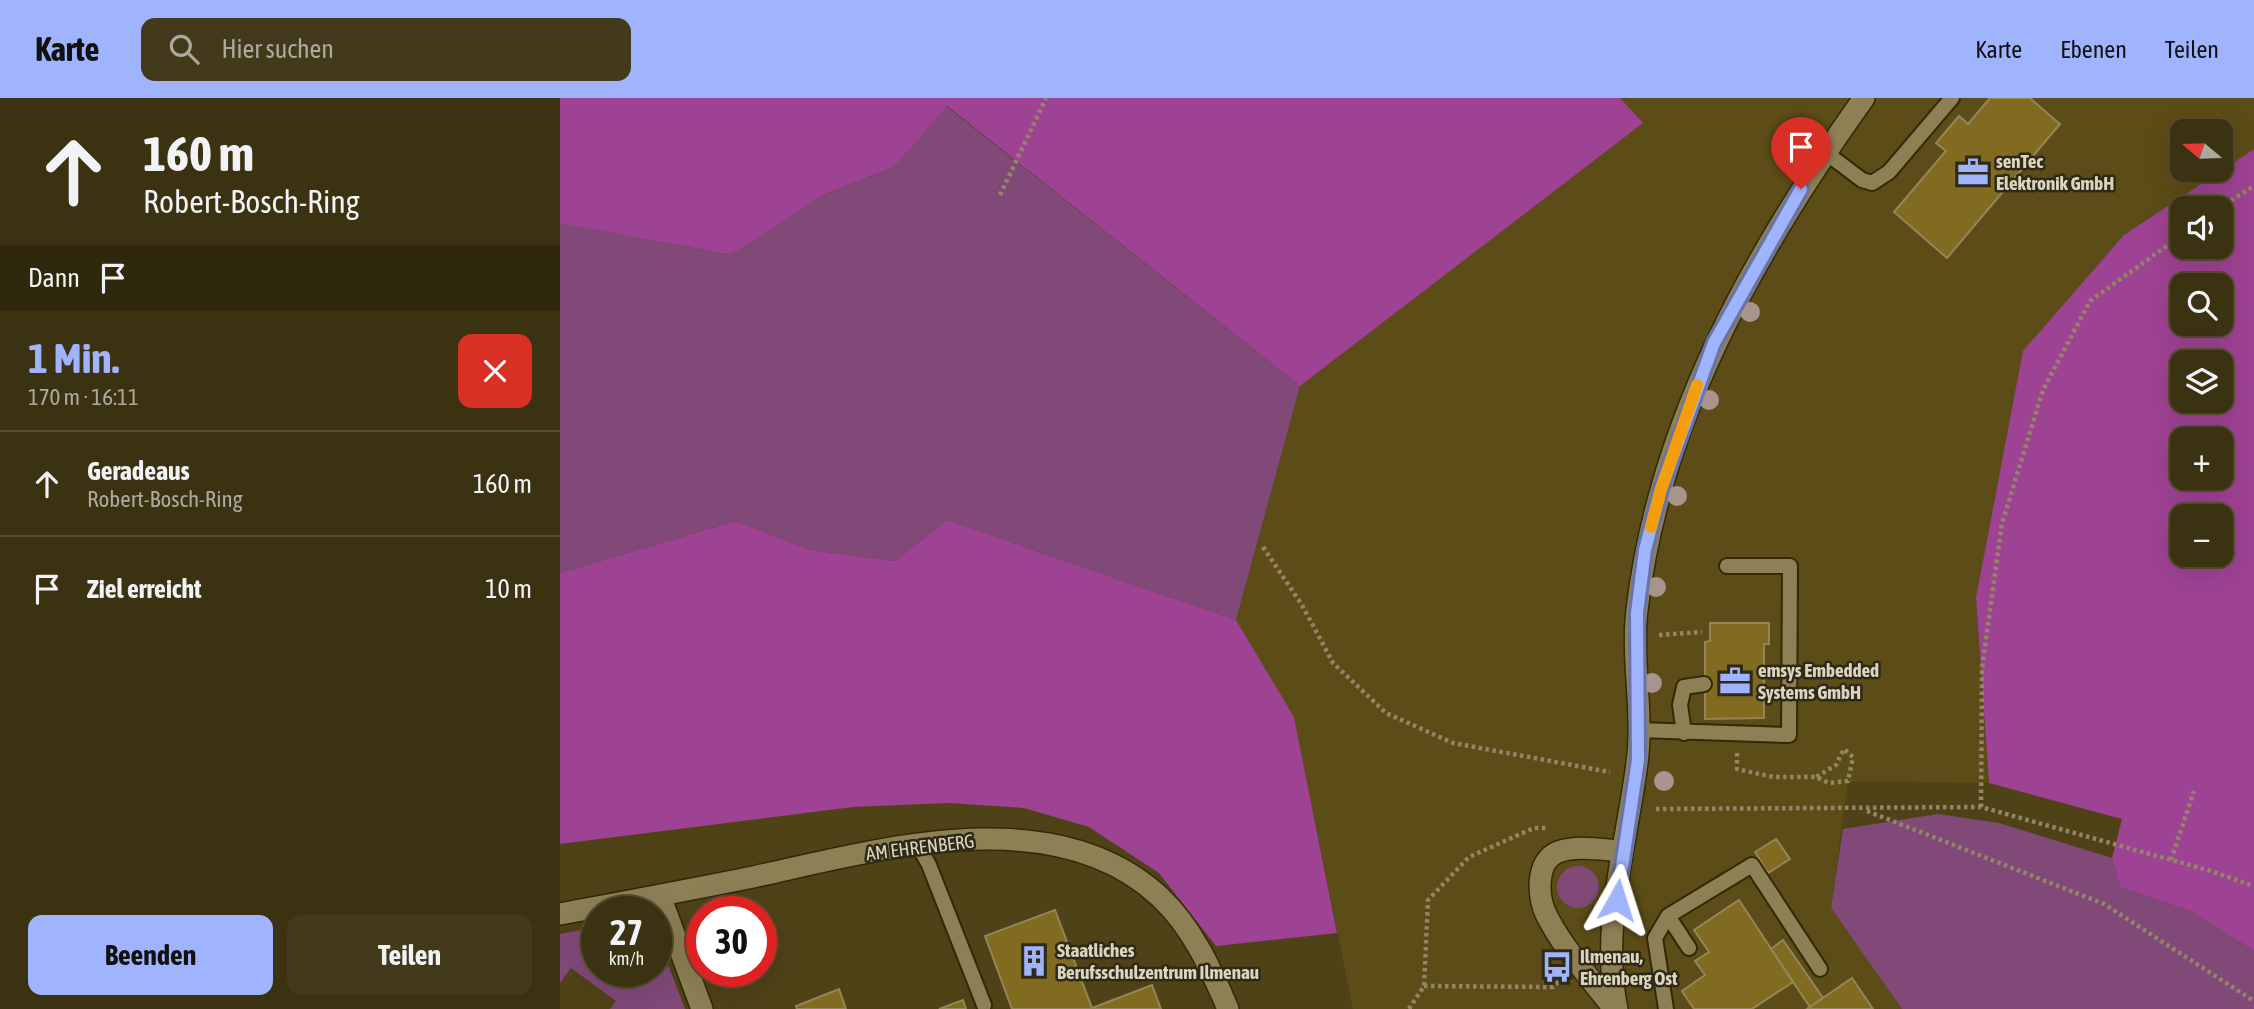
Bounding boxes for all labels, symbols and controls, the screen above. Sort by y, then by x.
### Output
search box [141,18,631,81]
text: Karte [35,30,99,68]
icon: search [165,30,203,68]
text: Hier suchen [221,34,334,64]
text: Karte [1975,36,2022,63]
text: Ebenen [2060,36,2127,63]
text: Teilen [2165,36,2219,63]
pin [1771,117,1831,189]
north arrow [2170,119,2233,182]
map controls [2170,119,2233,567]
text: 160 m [143,125,254,181]
icon: ahead [28,126,119,217]
icon: arrive [1782,128,1820,166]
place label: senTec Elektronik GmbH [1996,150,2114,194]
office icon: senTec Elektronik GmbH [1956,155,1990,189]
text: Robert-Bosch-Ring [143,183,360,220]
button: sound [2170,196,2233,259]
icon: arrive [94,259,132,297]
text: Dann [28,263,80,293]
button: search [2170,273,2233,336]
text: 1 Min. [28,334,119,382]
button: close [458,334,532,408]
button: layers [2170,350,2233,413]
text: 170 m · 16:11 [28,384,139,410]
button: + [2170,427,2233,490]
text: Geradeaus [87,456,190,486]
icon: ahead [28,465,66,503]
text: 160 m [473,469,532,499]
text: Robert-Bosch-Ring [87,486,243,512]
button: − [2170,504,2233,567]
icon: arrive [28,570,66,608]
text: Ziel erreicht [87,574,202,604]
text: 10 m [485,574,532,604]
place label: emsys Embedded Systems GmbH [1758,659,1879,703]
office icon: emsys Embedded Systems GmbH [1718,664,1752,698]
street label: AM EHRENBERG [865,829,975,865]
position arrow [1580,863,1654,937]
speed limit sign: 30 [686,896,777,987]
text: 27 [610,912,643,952]
button: Beenden [28,915,273,995]
button: Teilen [287,915,532,995]
place label: Staatliches Berufsschulzentrum Ilmenau [1057,939,1259,983]
building icon: Staatliches Berufsschulzentrum Ilmenau [1017,944,1051,978]
place label: Ilmenau, Ehrenberg Ost [1580,945,1678,989]
text: km/h [609,948,644,969]
bus stop icon: Ilmenau, Ehrenberg Ost [1540,950,1574,984]

